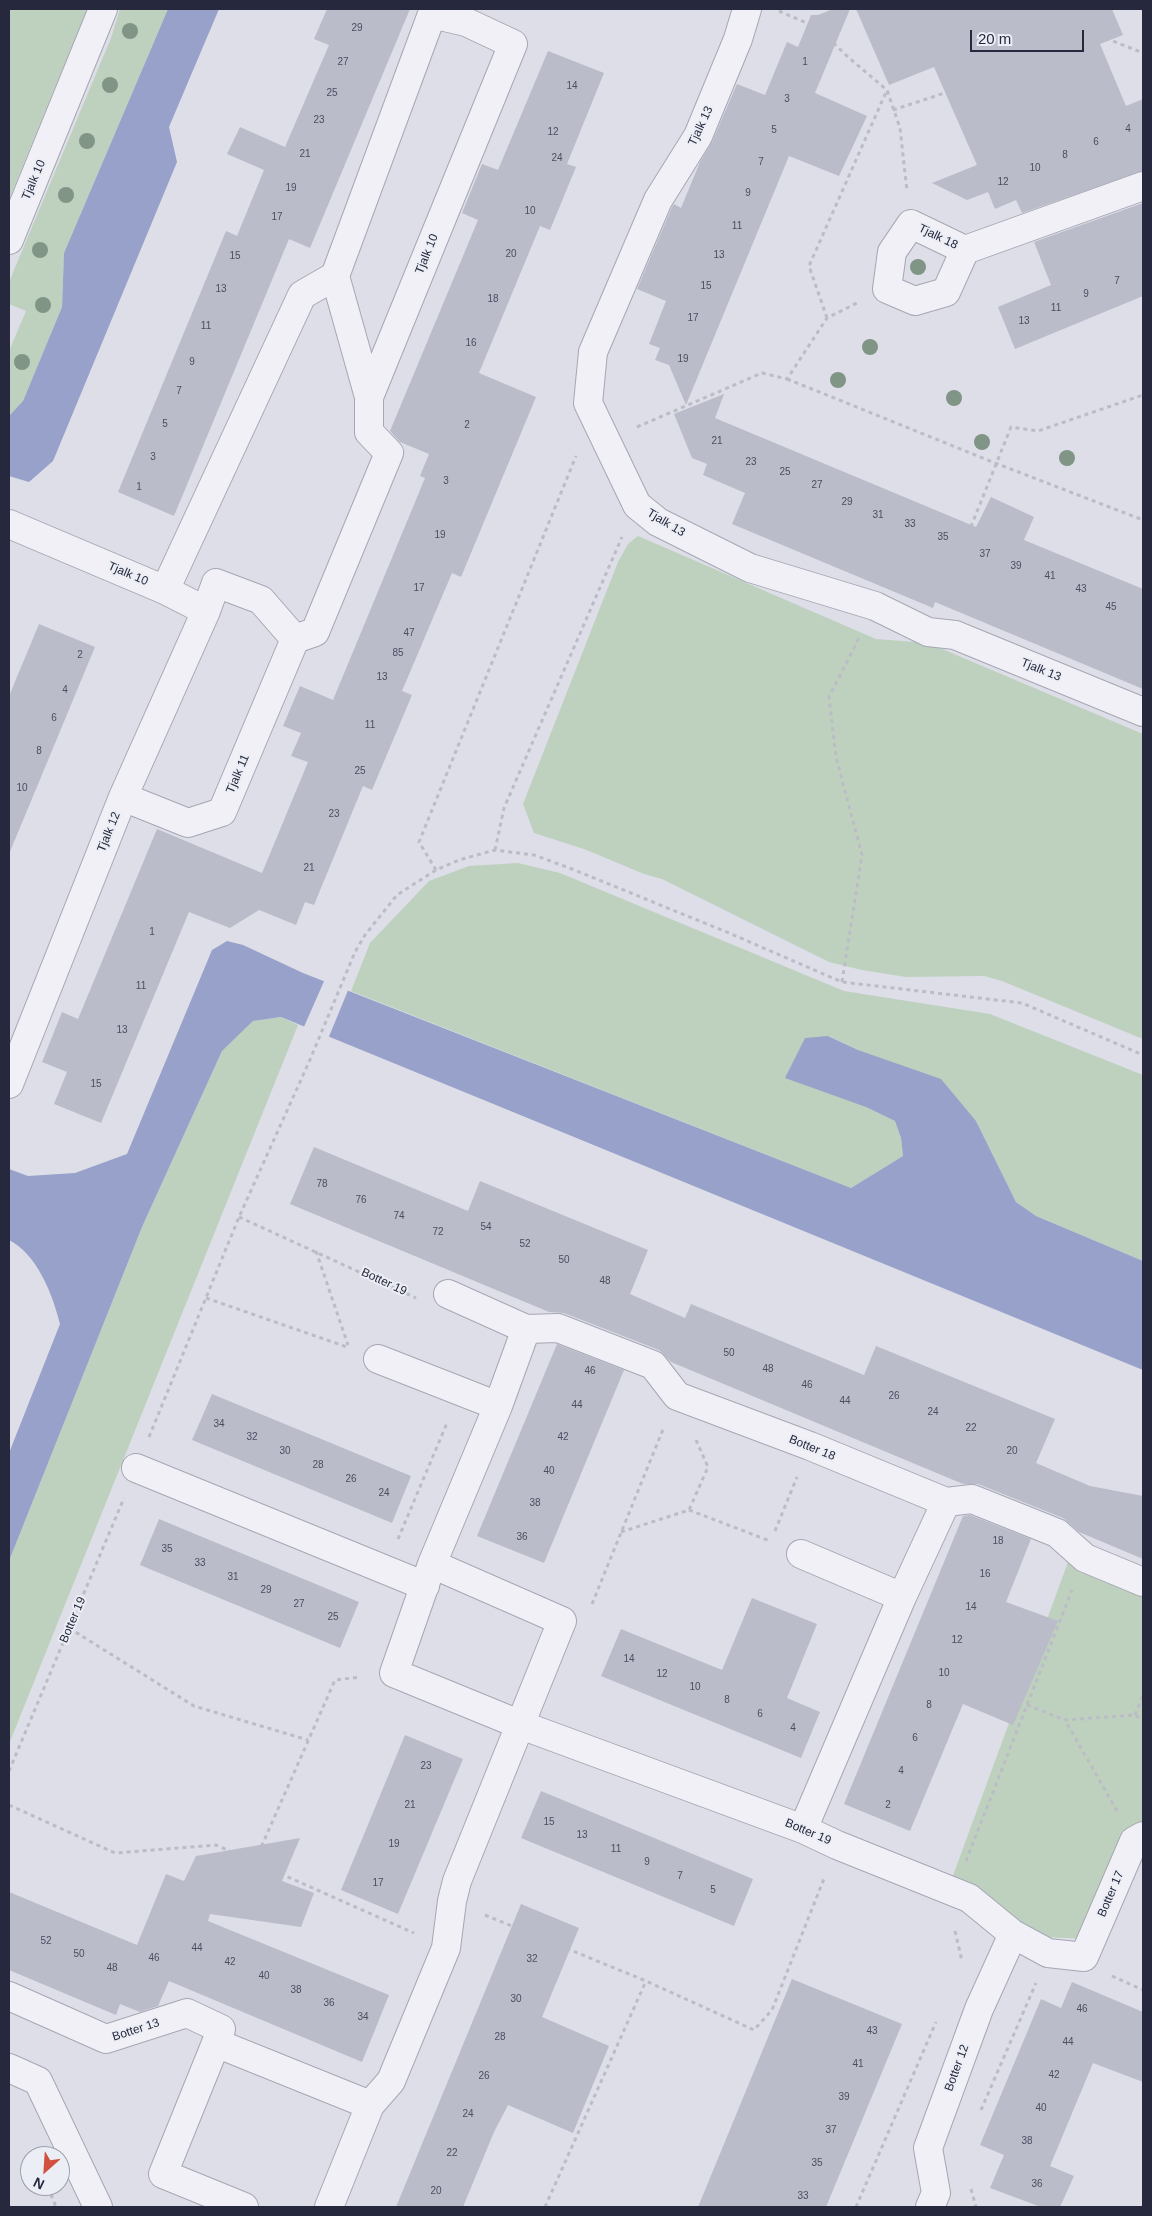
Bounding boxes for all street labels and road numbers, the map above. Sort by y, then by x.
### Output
street label: Tjalk 13 [686,104,716,148]
street label: Tjalk 10 [19,158,49,202]
street label: Tjalk 18 [916,221,960,253]
street label: Tjalk 10 [412,232,442,276]
street label: Tjalk 13 [644,506,688,540]
street label: Tjalk 10 [106,559,150,589]
street label: Tjalk 13 [1019,655,1063,685]
street label: Tjalk 11 [223,752,253,796]
street label: Tjalk 12 [94,810,124,854]
street label: Botter 19 [359,1265,409,1299]
street label: Botter 18 [787,1432,837,1464]
street label: Botter 19 [57,1595,89,1645]
street label: Botter 19 [783,1816,833,1848]
street label: Botter 17 [1095,1869,1127,1919]
street label: Botter 13 [111,2016,161,2044]
street label: Botter 12 [942,2043,972,2093]

